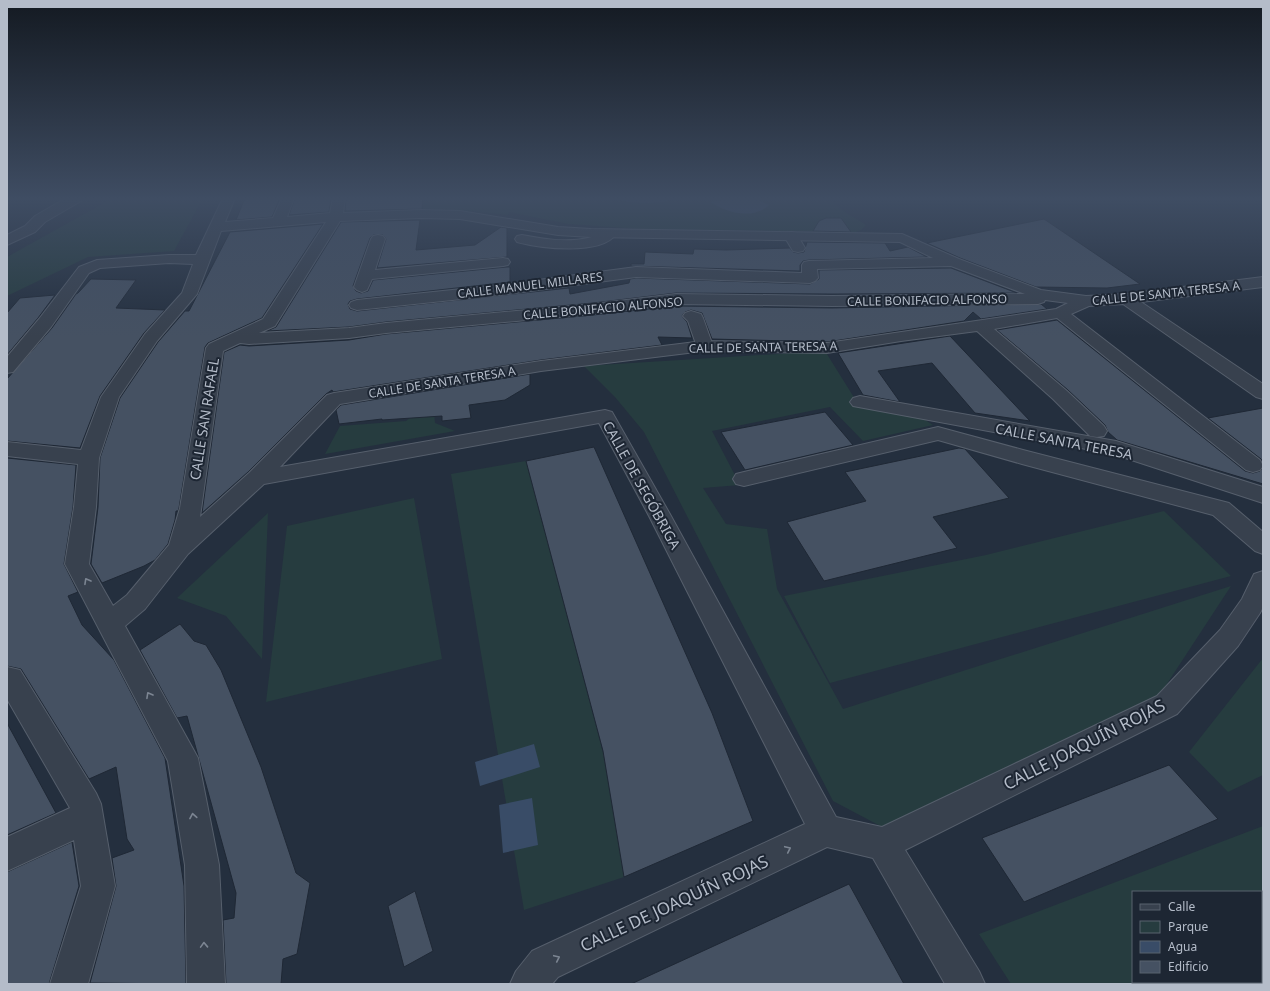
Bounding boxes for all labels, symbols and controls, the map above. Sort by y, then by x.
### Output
street label: CALLE MANUEL MILLARES [456,268,604,302]
street label: CALLE DE SANTA TERESA A [1091,277,1241,309]
street label: CALLE BONIFACIO ALFONSO [847,290,1007,310]
street label: CALLE BONIFACIO ALFONSO [522,293,684,323]
street label: CALLE DE SANTA TERESA A [689,337,838,357]
street label: CALLE SAN RAFAEL [185,357,223,481]
street label: CALLE DE SANTA TERESA A [367,362,517,402]
street label: CALLE DE SEGÓBRIGA [599,417,685,553]
street label: CALLE SANTA TERESA [994,418,1134,464]
one-way arrow [84,578,91,586]
one-way arrow [146,692,154,699]
street label: CALLE JOAQUÍN ROJAS [999,693,1169,795]
one-way arrow [189,813,198,819]
one-way arrow [784,846,792,854]
street label: CALLE DE JOAQUÍN ROJAS [576,849,772,957]
legend [1132,891,1262,983]
text: Calle [1168,898,1196,915]
text: Parque [1168,918,1209,935]
text: Agua [1168,938,1197,955]
one-way arrow [200,942,209,948]
one-way arrow [553,955,560,963]
text: Edificio [1168,958,1209,975]

